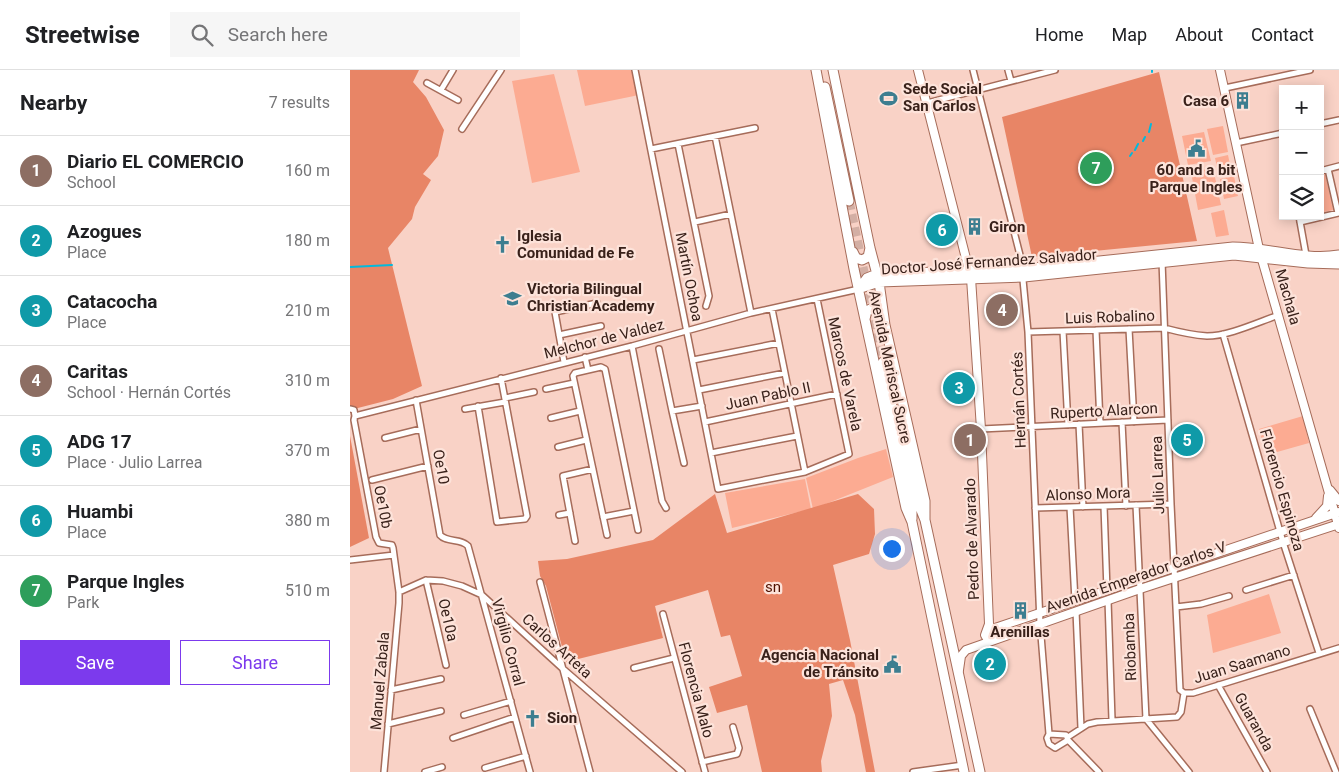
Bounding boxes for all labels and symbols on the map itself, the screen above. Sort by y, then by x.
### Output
place label: Sede Social San Carlos [903,80,982,115]
sports icon: Sede Social San Carlos [879,88,899,108]
building icon: Casa 6 [1233,91,1253,111]
place label: Casa 6 [1183,92,1229,110]
public building icon: 60 and a bit Parque Ingles [1186,139,1206,159]
pin: 7 [1080,149,1112,187]
place label: 60 and a bit Parque Ingles [1150,161,1243,196]
pin: 6 [926,211,958,249]
building icon: Giron [965,217,985,237]
place label: Giron [989,218,1025,236]
place label: Iglesia Comunidad de Fe [517,227,634,262]
street label: Martín Ochoa [672,231,706,323]
church icon: Iglesia Comunidad de Fe [493,235,513,255]
street label: Doctor José Fernandez Salvador [881,245,1097,279]
street label: Machala [1271,267,1305,327]
place label: Victoria Bilingual Christian Academy [527,280,655,315]
school or university icon: Victoria Bilingual Christian Academy [503,288,523,308]
street label: Avenida Mariscal Sucre [865,289,915,445]
pin: 4 [986,291,1018,329]
street label: Luis Robalino [1065,306,1155,328]
street label: Melchor de Valdez [542,315,666,363]
street label: Marcos de Varela [824,315,866,433]
street label: Hernán Cortés [1008,351,1030,449]
pin: 3 [943,369,975,407]
street label: Juan Pablo II [724,378,812,414]
street label: Ruperto Alarcon [1050,399,1158,423]
pin: 1 [954,421,986,459]
pin: 5 [1171,421,1203,459]
street label: Florencio Espinoza [1256,427,1308,553]
street label: Julio Larrea [1148,435,1168,515]
street label: Oe10 [429,448,453,486]
street label: Pedro de Alvarado [961,478,983,600]
street label: Oe10b [370,484,396,530]
street label: Alonso Mora [1045,484,1131,504]
your location [879,536,905,562]
street label: Avenida Emperador Carlos V [1043,537,1229,616]
park label: sn [765,578,781,596]
street label: Virgilio Corral [488,596,528,688]
street label: Oe10a [434,597,462,643]
building icon: Arenillas [1010,601,1030,621]
street label: Carlos Arteta [518,610,596,682]
street label: Riobamba [1120,613,1140,681]
place label: Arenillas [990,623,1050,641]
street label: Manuel Zabala [367,631,393,731]
street label: Florencia Malo [675,640,717,740]
street label: Juan Saamano [1192,641,1292,687]
pin: 2 [974,645,1006,683]
place label: Agencia Nacional de Tránsito [761,646,879,681]
public building icon: Agencia Nacional de Tránsito [883,654,903,674]
street label: Guaranda [1230,689,1278,755]
church icon: Sion [523,708,543,728]
place label: Sion [547,709,577,727]

